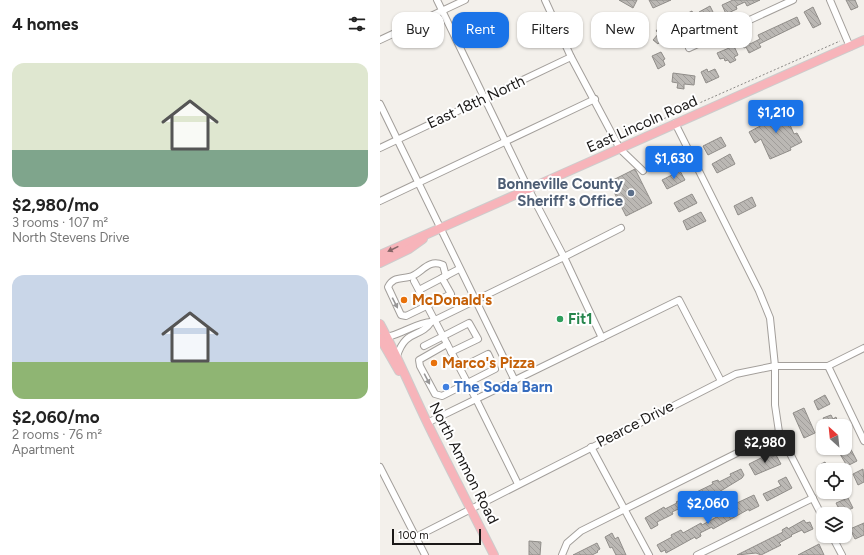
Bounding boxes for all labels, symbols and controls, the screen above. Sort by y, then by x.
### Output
chip: Buy [392,12,444,48]
chip: Rent [452,12,509,48]
chip: Filters [517,12,583,48]
chip: New [591,12,649,48]
chip: Apartment [657,12,752,48]
icon: filters [346,13,368,35]
text: 4 homes [12,14,79,34]
street label: East 18th North [424,72,528,132]
icon: home [154,89,226,161]
street label: East Lincoln Road [584,92,700,156]
pin: $1,210 [743,100,809,134]
text: $1,210 [757,105,795,120]
pin: $1,630 [641,146,707,180]
text: $1,630 [654,151,694,166]
place label: Bonneville County Sheriff's Office [497,175,624,210]
marker: Bonneville County Sheriff's Office [626,188,636,198]
text: $2,980/mo [12,195,99,215]
text: 3 rooms · 107 m² [12,215,108,230]
text: North Stevens Drive [12,230,129,245]
one-way arrow [387,246,398,252]
place label: McDonald's [412,291,492,309]
marker: McDonald's [399,295,409,305]
one-way arrow [392,297,399,309]
icon: home [154,301,226,373]
place label: Fit1 [568,310,593,328]
marker: Fit1 [555,314,565,324]
place label: Marco's Pizza [442,354,535,372]
marker: Marco's Pizza [429,358,439,368]
one-way arrow [424,373,430,385]
place label: The Soda Barn [454,378,553,396]
marker: The Soda Barn [441,382,451,392]
street label: Pearce Drive [593,397,677,451]
street label: North Ammon Road [426,399,502,527]
text: $2,060/mo [12,407,100,427]
north arrow [816,419,852,455]
map controls [816,419,852,543]
text: 2 rooms · 76 m² [12,427,102,442]
pin: $2,980 [732,430,798,464]
text: $2,980 [744,435,786,450]
text: Apartment [12,442,75,457]
button: locate [816,463,852,499]
pin: $2,060 [675,491,741,525]
text: $2,060 [687,496,729,511]
button: layers [816,507,852,543]
scale bar [392,527,481,546]
text: 100 m [398,529,429,542]

